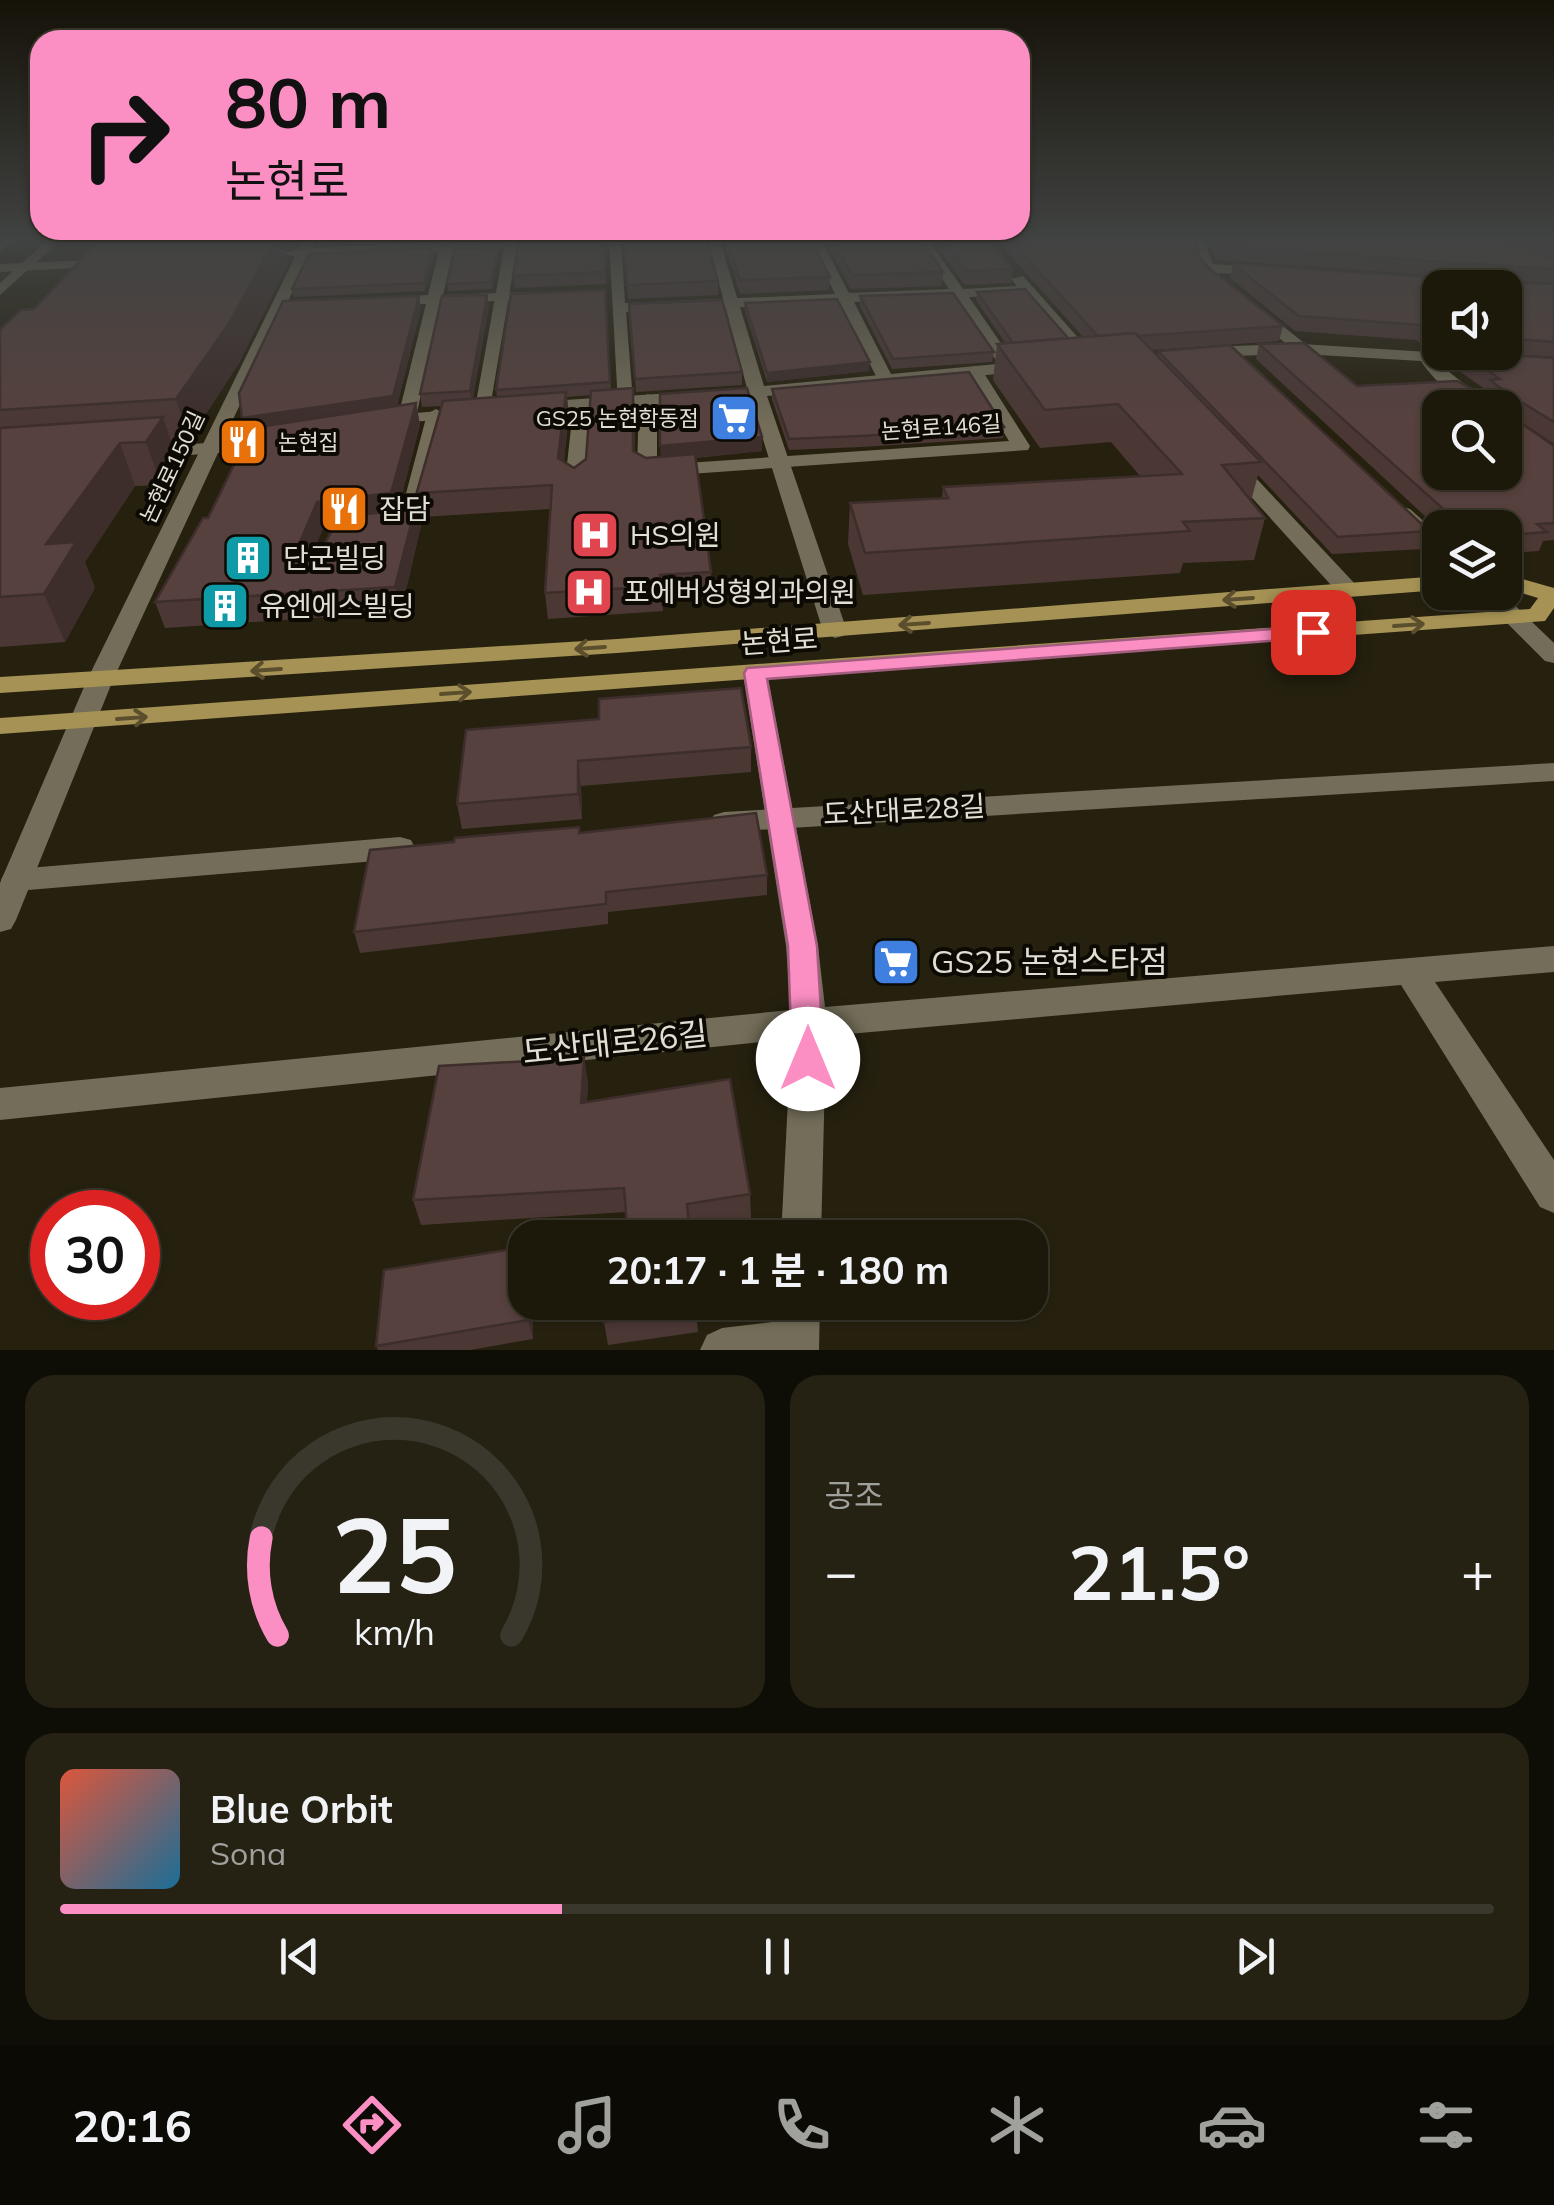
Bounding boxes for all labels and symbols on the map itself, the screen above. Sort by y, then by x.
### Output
supermarket icon: GS25 논현학동점 [708,392,760,444]
place label: GS25 논현학동점 [536,404,699,432]
street label: 논현로150길 [134,406,210,528]
street label: 논현로146길 [880,409,1002,445]
restaurant icon: 논현집 [217,416,269,468]
place label: 논현집 [278,428,339,456]
restaurant icon: 잡담 [318,483,370,535]
place label: 잡담 [379,491,431,526]
hospital icon: HS의원 [569,509,621,561]
place label: HS의원 [630,517,720,552]
building icon: 단군빌딩 [222,532,274,584]
place label: 단군빌딩 [283,540,386,575]
hospital icon: 포에버성형외과의원 [563,566,615,618]
place label: 포에버성형외과의원 [624,574,856,609]
building icon: 유엔에스빌딩 [199,580,251,632]
place label: 유엔에스빌딩 [260,588,415,623]
one-way arrow [1223,590,1255,609]
pin [1271,590,1356,675]
one-way arrow [899,615,931,634]
one-way arrow [1392,616,1424,635]
street label: 논현로 [739,620,819,661]
one-way arrow [574,639,607,658]
one-way arrow [250,660,282,679]
one-way arrow [440,684,472,703]
one-way arrow [116,708,148,727]
street label: 도산대로28길 [822,788,986,831]
supermarket icon: GS25 논현스타점 [870,936,922,988]
place label: GS25 논현스타점 [931,941,1168,981]
position arrow [756,1007,860,1111]
street label: 도산대로26길 [521,1012,709,1072]
speed limit sign: 30 [30,1190,160,1320]

